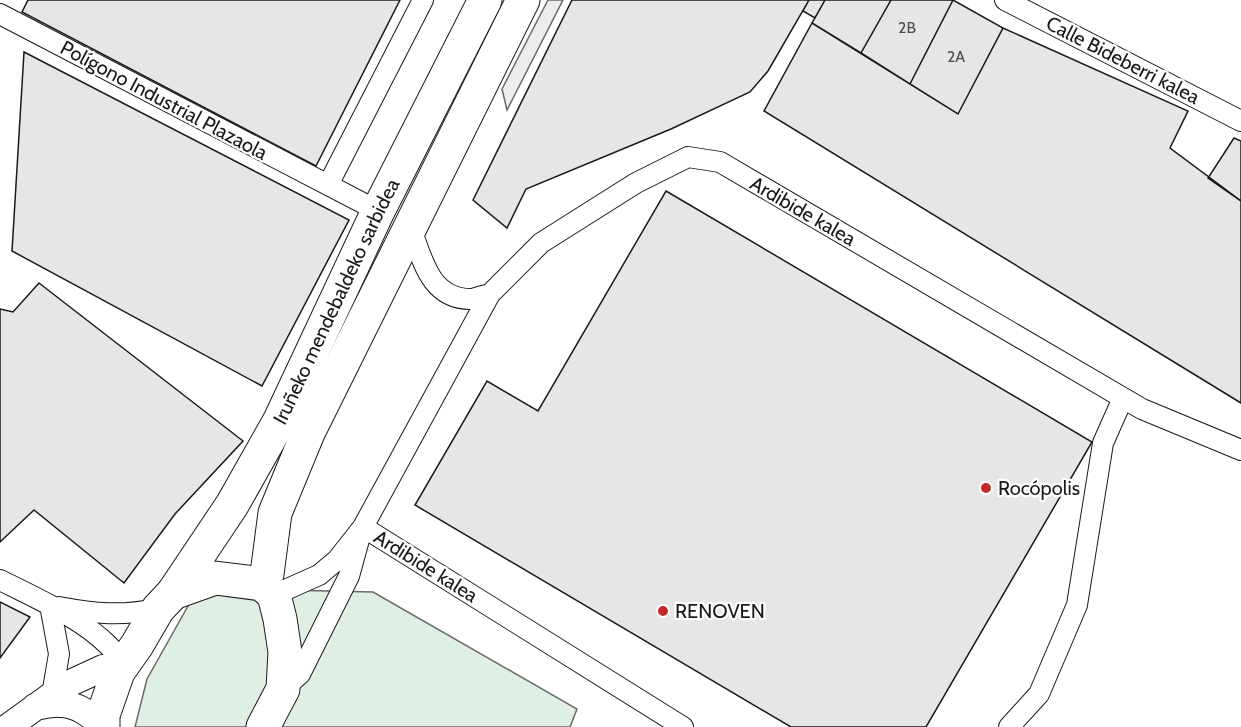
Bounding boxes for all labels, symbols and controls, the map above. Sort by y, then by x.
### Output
street label: Calle Bideberri kalea [1042,11,1204,109]
house number: 2B [898,18,916,37]
street label: Polígono Industrial Plazaola [56,35,272,165]
house number: 2A [947,47,965,66]
street label: Ardibide kalea [746,171,860,251]
street label: Iruñeko mendebaldeko sarbidea [268,174,405,429]
place label: Rocópolis [998,476,1080,500]
marker: Rocópolis [979,481,993,495]
street label: Ardibide kalea [370,525,483,608]
place label: RENOVEN [675,599,765,623]
marker: RENOVEN [656,604,670,618]

